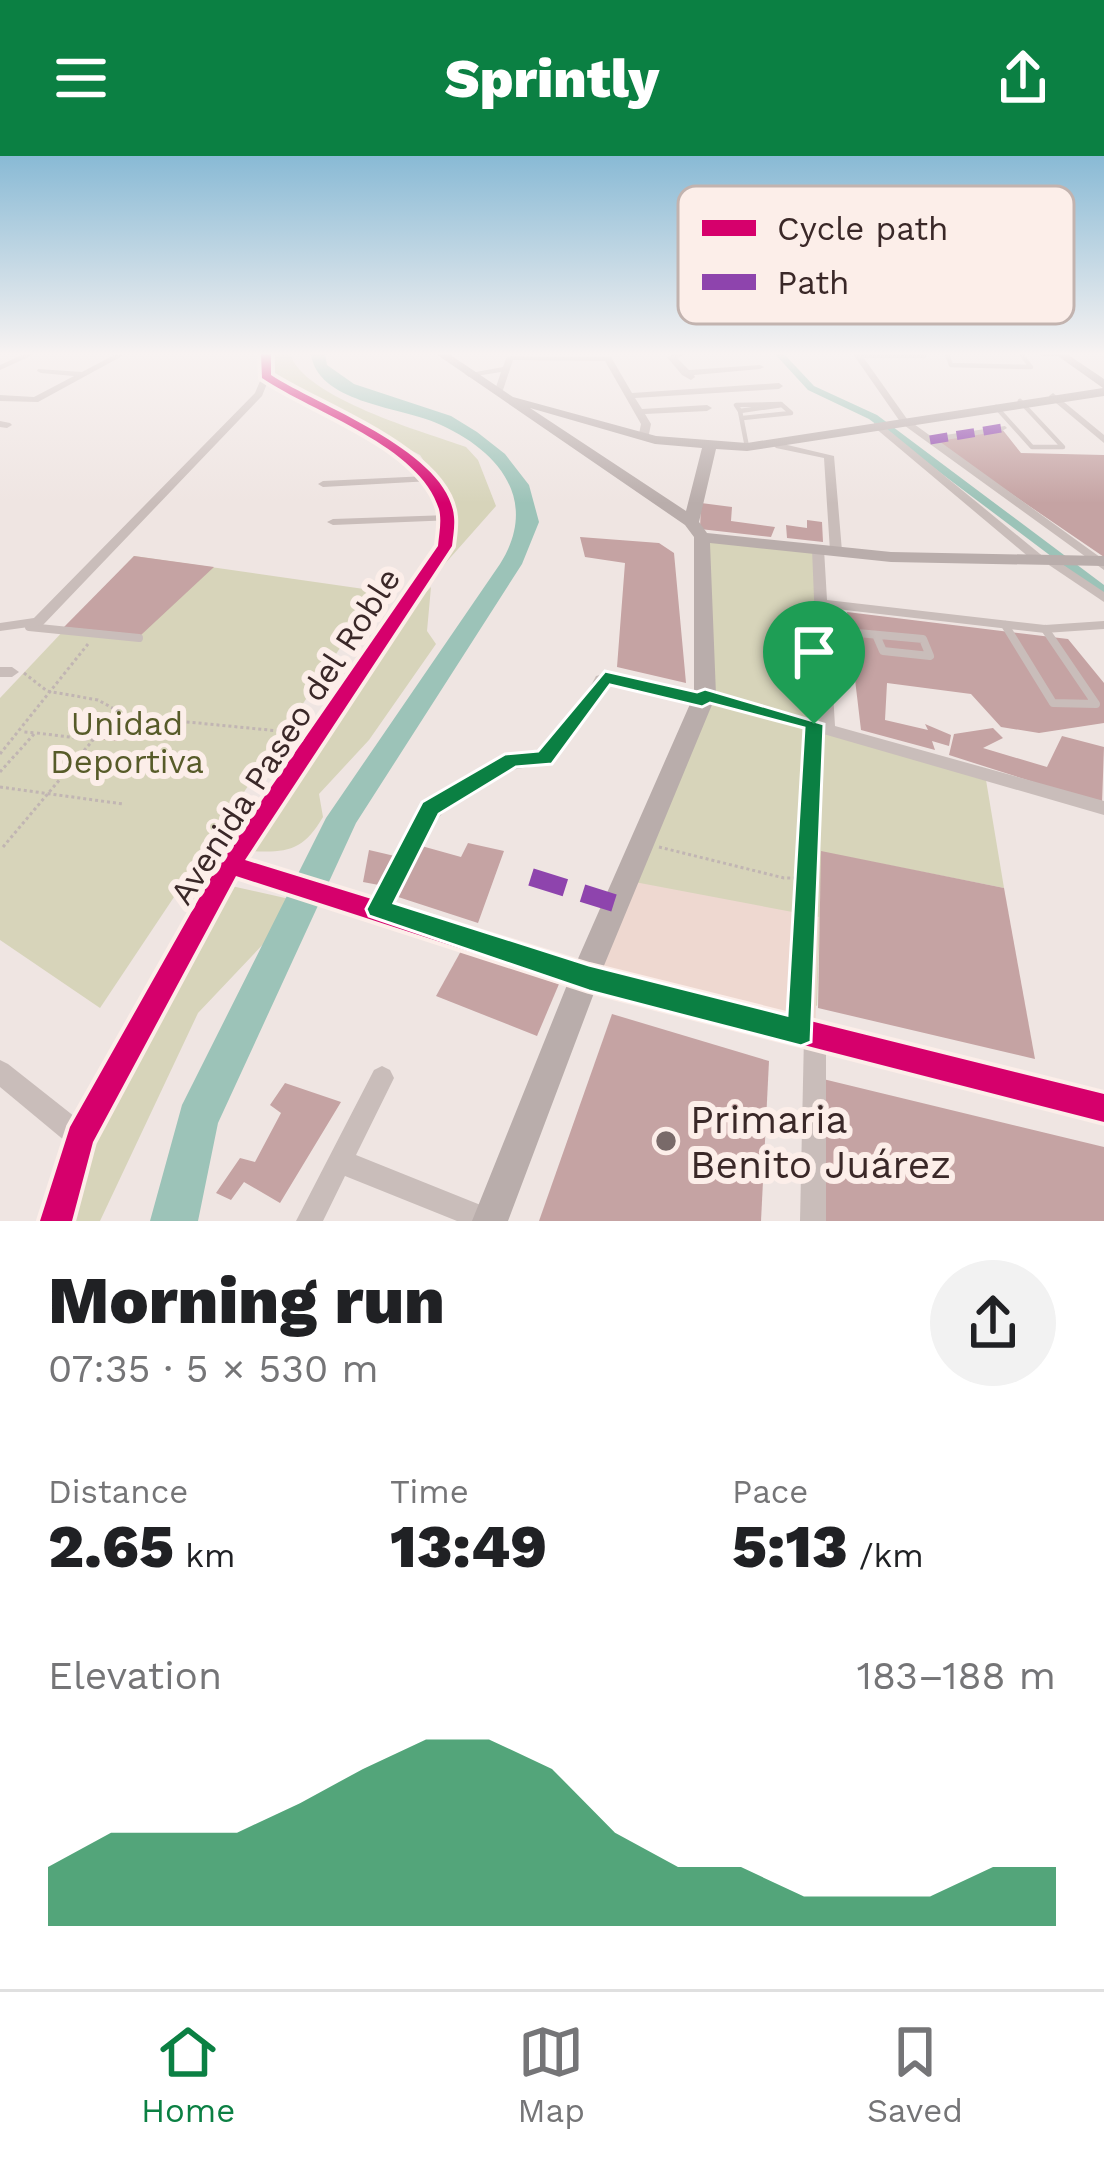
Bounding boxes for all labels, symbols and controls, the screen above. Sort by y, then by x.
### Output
icon: menu [48,45,114,111]
icon: share [990,45,1056,111]
text: Sprintly [445,47,659,110]
legend [678,186,1074,324]
text: Cycle path [777,209,949,248]
text: Path [777,263,849,302]
street label: Avenida Paseo del Roble [162,560,408,912]
pin [763,601,865,724]
icon: arrive [781,619,847,685]
park label: Unidad Deportiva [50,704,204,781]
place label: Primaria Benito Juárez [690,1097,951,1187]
marker: Primaria Benito Juárez [653,1128,679,1154]
button: share [930,1260,1056,1386]
text: Morning run [48,1262,445,1339]
text: 07:35 · 5 × 530 m [48,1346,379,1391]
text: Distance [48,1472,188,1511]
text: Time [390,1472,469,1511]
text: Pace [732,1472,808,1511]
text: 2.65 [48,1511,174,1582]
text: 13:49 [390,1511,547,1582]
text: 5:13 [732,1511,848,1582]
text: km [174,1536,235,1575]
text: /km [848,1536,924,1575]
text: Elevation [48,1653,222,1698]
text: 183–188 m [857,1653,1056,1698]
tab: Home [141,2019,235,2130]
tab: Map [518,2019,585,2130]
tab: Saved [867,2019,963,2130]

